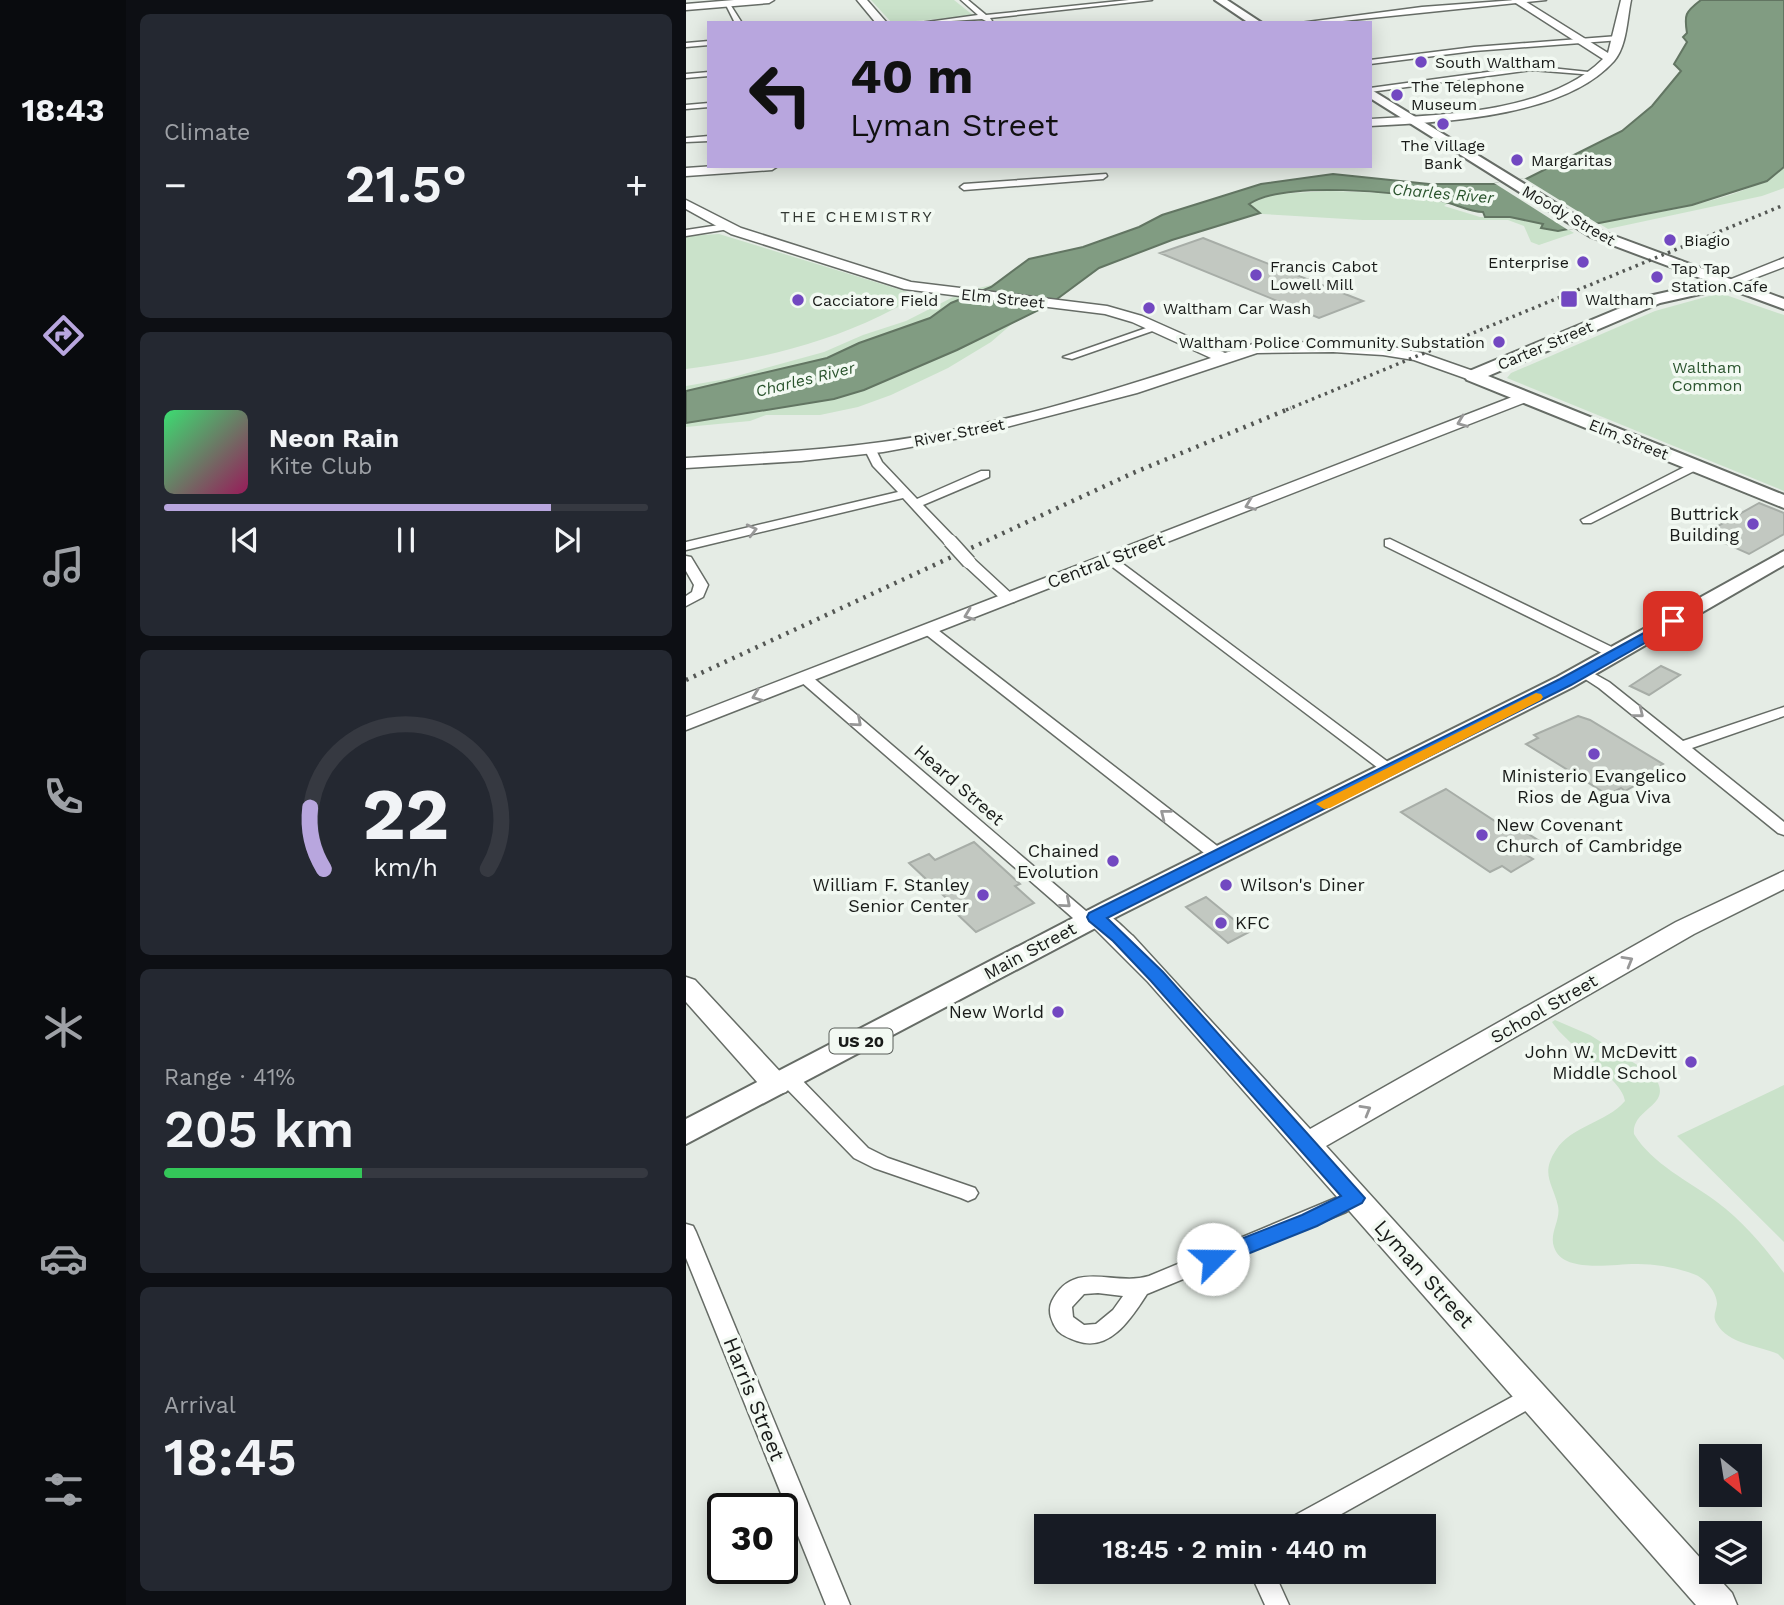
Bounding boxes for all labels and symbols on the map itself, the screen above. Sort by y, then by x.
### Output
place label: South Waltham [1435,53,1556,72]
marker: South Waltham [1413,54,1429,70]
place label: The Telephone Museum [1411,77,1524,114]
marker: The Telephone Museum [1389,87,1405,103]
marker: The Village Bank [1435,116,1451,132]
place label: The Village Bank [1401,136,1485,173]
place label: Margaritas [1531,151,1612,170]
marker: Margaritas [1509,152,1525,168]
water label: Charles River [1392,180,1495,207]
street label: Moody Street [1519,181,1619,250]
district label: THE CHEMISTRY [780,207,934,226]
place label: Biagio [1684,231,1730,250]
marker: Biagio [1662,232,1678,248]
place label: Enterprise [1488,253,1569,272]
marker: Enterprise [1575,254,1591,270]
place label: Francis Cabot Lowell Mill [1270,257,1378,294]
place label: Tap Tap Station Cafe [1671,259,1768,296]
marker: Francis Cabot Lowell Mill [1248,267,1264,283]
marker: Tap Tap Station Cafe [1649,269,1665,285]
street label: Elm Street [960,285,1046,312]
marker: Waltham [1559,289,1579,309]
place label: Waltham [1585,290,1654,309]
place label: Cacciatore Field [812,291,938,310]
marker: Cacciatore Field [790,292,806,308]
place label: Waltham Car Wash [1163,299,1311,318]
marker: Waltham Car Wash [1141,300,1157,316]
street label: Carter Street [1495,317,1596,374]
place label: Waltham Police Community Substation [1179,333,1485,352]
marker: Waltham Police Community Substation [1491,334,1507,350]
water label: Charles River [754,358,857,401]
park label: Waltham Common [1672,358,1742,395]
street label: River Street [912,414,1006,451]
one-way arrow [1456,414,1468,428]
street label: Elm Street [1586,415,1672,464]
one-way arrow [1245,497,1257,511]
place label: Buttrick Building [1669,503,1739,545]
marker: Buttrick Building [1745,516,1761,532]
one-way arrow [746,524,758,539]
street label: Central Street [1044,528,1168,593]
pin [1643,591,1703,651]
one-way arrow [964,606,976,620]
one-way arrow [752,688,764,702]
one-way arrow [1630,705,1643,717]
one-way arrow [849,714,862,726]
street label: Heard Street [910,740,1009,830]
marker: Ministerio Evangelico Rios de Agua Viva [1586,746,1602,762]
place label: Ministerio Evangelico Rios de Agua Viva [1501,765,1687,807]
one-way arrow [1161,809,1173,822]
place label: New Covenant Church of Cambridge [1496,814,1683,856]
marker: New Covenant Church of Cambridge [1474,827,1490,843]
place label: Chained Evolution [1017,840,1099,882]
marker: Chained Evolution [1105,853,1121,869]
place label: William F. Stanley Senior Center [813,874,970,916]
place label: Wilson's Diner [1240,874,1365,895]
marker: Wilson's Diner [1218,877,1234,893]
marker: William F. Stanley Senior Center [975,887,991,903]
one-way arrow [1058,895,1071,907]
place label: KFC [1235,912,1270,933]
marker: KFC [1213,915,1229,931]
street label: Main Street [980,917,1080,984]
one-way arrow [1620,956,1633,969]
street label: School Street [1487,969,1601,1048]
place label: New World [949,1001,1044,1022]
marker: New World [1050,1004,1066,1020]
road number: US 20 [830,1028,892,1054]
place label: John W. McDevitt Middle School [1525,1041,1677,1083]
marker: John W. McDevitt Middle School [1683,1054,1699,1070]
one-way arrow [1359,1105,1372,1118]
street label: Lyman Street [1369,1214,1480,1333]
position arrow [1176,1222,1250,1296]
street label: Harris Street [718,1333,791,1465]
north arrow [1699,1444,1762,1507]
speed limit sign: 30 [707,1493,798,1584]

